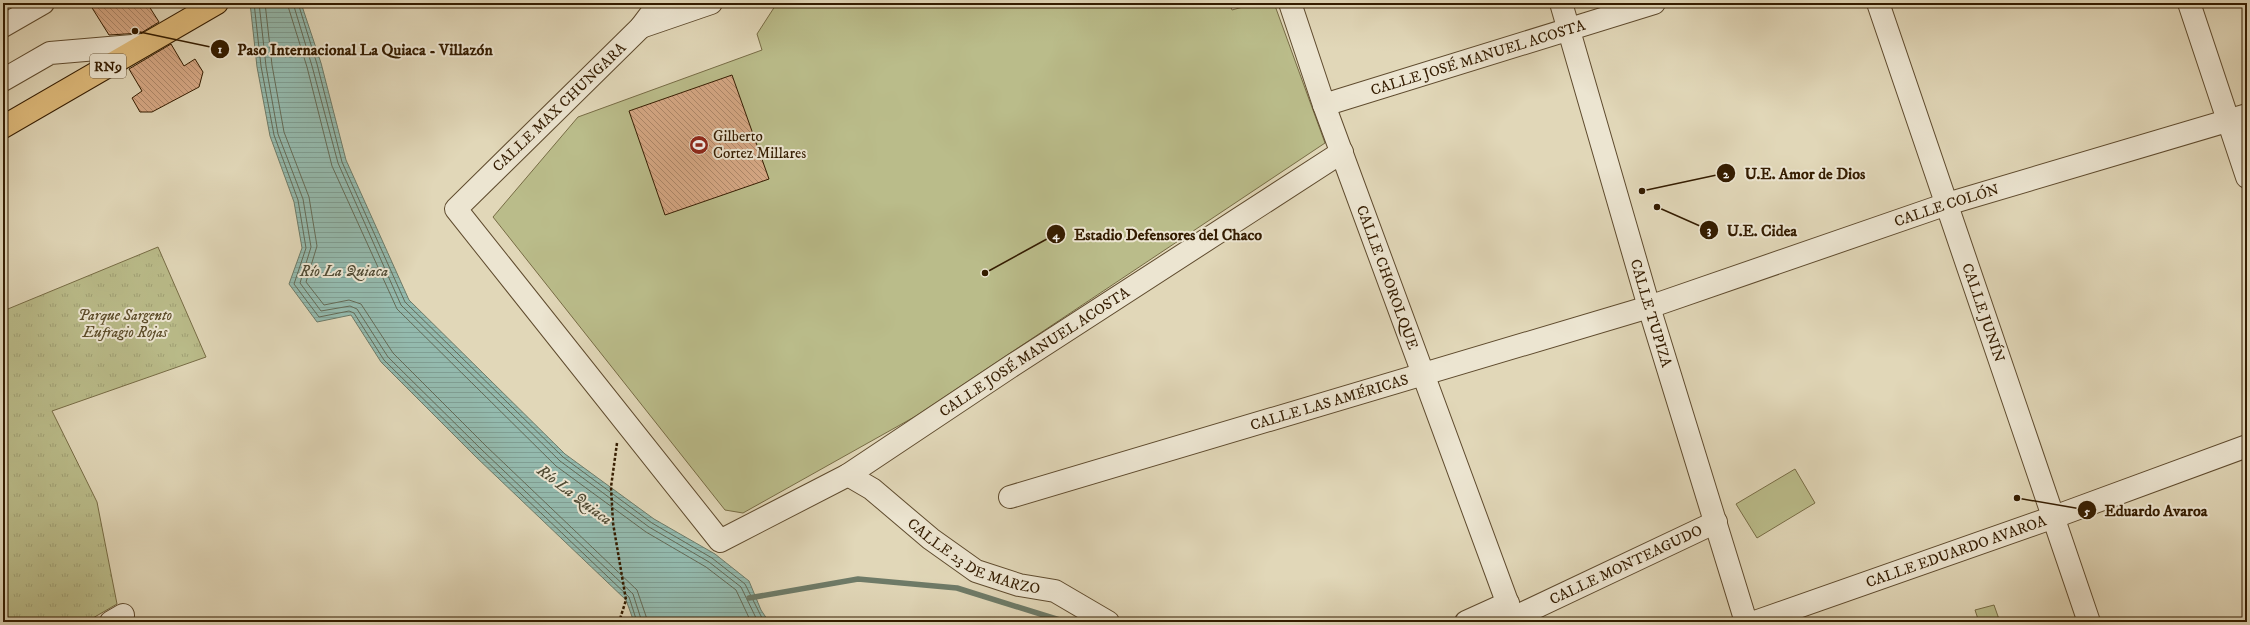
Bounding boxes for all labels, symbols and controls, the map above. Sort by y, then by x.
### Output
street label: CALLE JOSÉ MANUEL ACOSTA [1368,16,1588,100]
callout: Paso Internacional La Quiaca - Villazón [210,35,501,63]
street label: CALLE MAX CHUNGARA [489,38,630,176]
text: Paso Internacional La Quiaca - Villazón [237,40,493,60]
text: 1 [218,42,223,57]
road number: RN9 [90,54,126,78]
place label: Gilberto Cortez Millares [713,127,806,163]
sports icon: Gilberto Cortez Millares [688,134,710,156]
callout: U.E. Amor de Dios [1716,159,1873,187]
text: U.E. Amor de Dios [1745,164,1866,184]
text: 2 [1723,167,1730,182]
street label: CALLE COLÓN [1892,180,2001,232]
street label: CALLE CHOROLQUE [1352,203,1422,352]
callout: U.E. Cidea [1699,216,1805,244]
callout: Estadio Defensores del Chaco [1046,220,1270,248]
text: U.E. Cidea [1727,221,1798,241]
text: 3 [1707,223,1712,238]
text: Estadio Defensores del Chaco [1074,225,1262,245]
text: 4 [1052,228,1061,243]
street label: CALLE TUPIZA [1626,257,1676,370]
water label: Río La Quiaca [299,261,388,281]
street label: CALLE JUNÍN [1957,261,2009,365]
street label: CALLE JOSÉ MANUEL ACOSTA [936,283,1134,421]
park label: Parque Sargento Eufragio Rojas [78,306,173,342]
street label: CALLE LAS AMÉRICAS [1248,370,1411,435]
water label: Río La Quiaca [532,460,616,529]
callout: Eduardo Avaroa [2077,496,2216,524]
text: Eduardo Avaroa [2104,501,2209,521]
text: 5 [2083,504,2090,519]
street label: CALLE EDUARDO AVAROA [1863,511,2049,592]
street label: CALLE 23 DE MARZO [903,514,1041,598]
street label: CALLE MONTEAGUDO [1547,521,1705,609]

